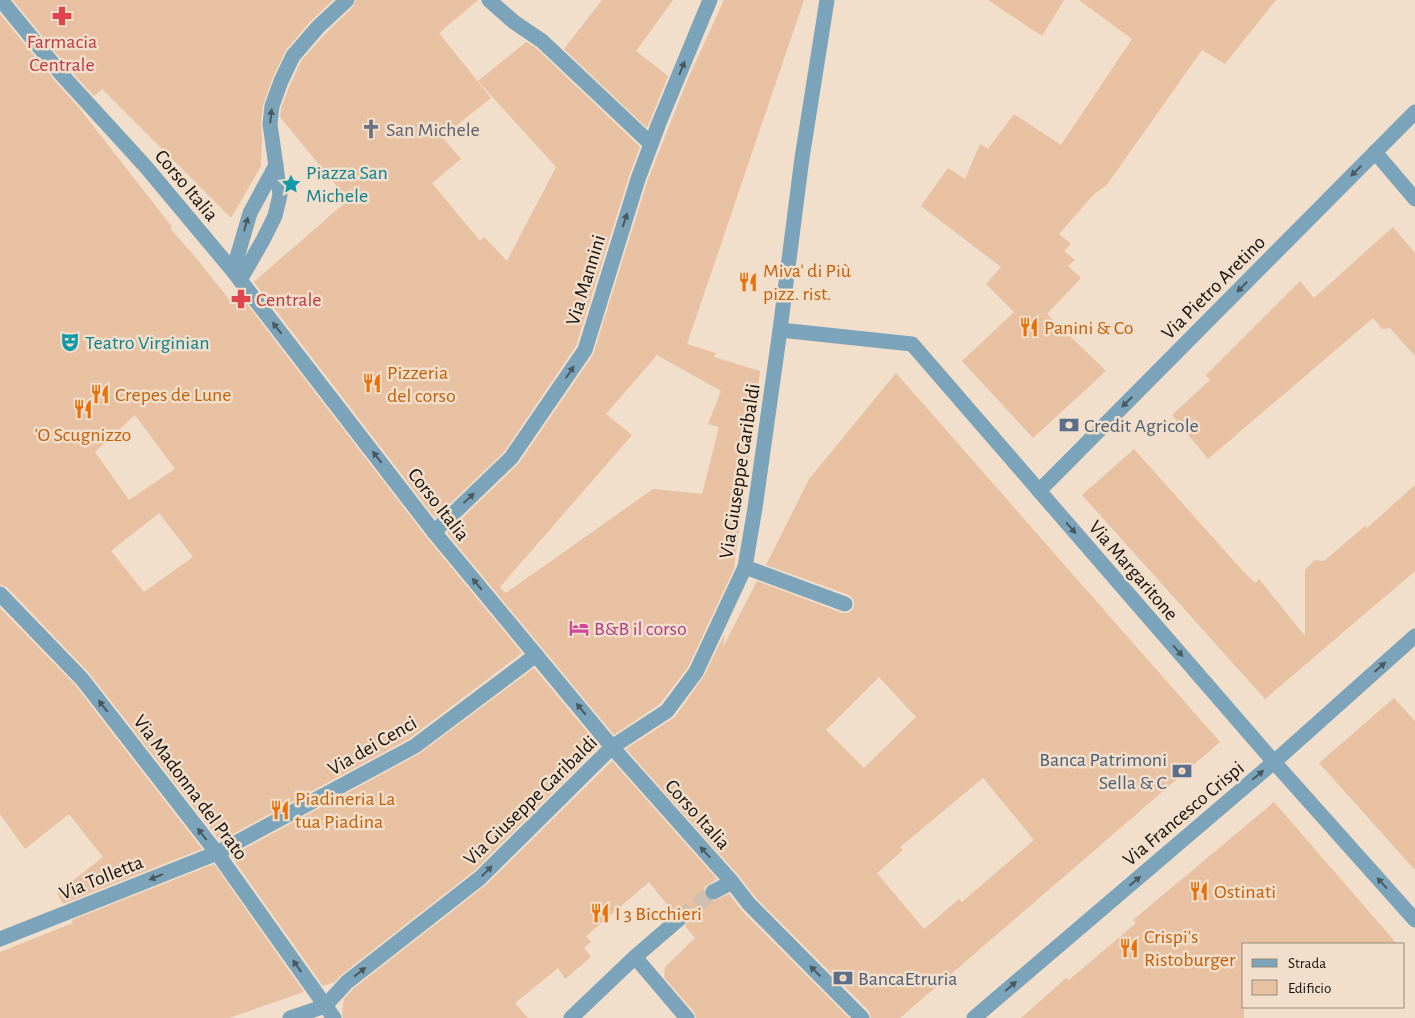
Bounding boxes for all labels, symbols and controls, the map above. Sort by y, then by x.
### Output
pharmacy icon: Farmacia Centrale [51,5,73,27]
place label: Farmacia Centrale [27,32,97,75]
one-way arrow [678,60,686,75]
one-way arrow [267,108,275,124]
church icon: San Michele [360,118,382,140]
place label: San Michele [386,120,480,140]
street label: Corso Italia [151,146,222,225]
place label: Piazza San Michele [306,163,388,206]
one-way arrow [1350,165,1362,177]
place icon: Piazza San Michele [280,173,302,195]
one-way arrow [622,212,629,227]
one-way arrow [243,217,251,232]
street label: Via Pietro Aretino [1158,232,1269,343]
street label: Via Mannini [563,233,609,328]
place label: Miva' di Più pizz. rist. [763,261,851,304]
restaurant icon: Miva' di Più pizz. rist. [737,271,759,293]
one-way arrow [1236,281,1248,293]
pharmacy icon: Centrale [230,288,252,310]
place label: Centrale [256,290,322,310]
restaurant icon: Panini & Co [1018,316,1040,338]
place label: Panini & Co [1044,318,1134,338]
one-way arrow [272,322,283,335]
theatre icon: Teatro Virginian [59,331,81,353]
place label: Teatro Virginian [85,333,210,353]
place label: Pizzeria del corso [387,363,456,406]
one-way arrow [565,365,575,378]
restaurant icon: Pizzeria del corso [361,372,383,394]
street label: Via Giuseppe Garibaldi [716,382,764,560]
restaurant icon: Crepes de Lune [89,383,111,405]
place label: Crepes de Lune [115,385,231,405]
one-way arrow [1121,396,1133,408]
restaurant icon: 'O Scugnizzo [72,398,94,420]
bank icon: Credit Agricole [1058,414,1080,436]
place label: Credit Agricole [1084,416,1199,436]
place label: 'O Scugnizzo [35,425,131,445]
one-way arrow [371,451,382,464]
street label: Corso Italia [404,464,473,545]
one-way arrow [463,492,475,504]
street label: Via Margaritone [1085,517,1182,624]
one-way arrow [1066,521,1077,534]
one-way arrow [472,578,483,591]
hotel icon: B&B il corso [568,617,590,639]
place label: B&B il corso [594,619,687,639]
one-way arrow [1172,644,1184,656]
one-way arrow [1373,662,1386,673]
one-way arrow [97,700,108,713]
one-way arrow [575,704,587,716]
street label: Via Madonna del Prato [129,711,251,864]
street label: Via dei Cenci [325,713,420,779]
street label: Via Giuseppe Garibaldi [460,732,601,869]
place label: Banca Patrimoni Sella & C [1039,750,1167,793]
street label: Via Francesco Crispi [1119,758,1248,870]
bank icon: Banca Patrimoni Sella & C [1171,760,1193,782]
one-way arrow [1252,770,1265,781]
street label: Corso Italia [661,776,734,853]
place label: Piadineria La tua Piadina [295,789,396,832]
restaurant icon: Piadineria La tua Piadina [269,799,291,821]
one-way arrow [197,828,208,841]
one-way arrow [699,846,711,858]
street label: Via Tolletta [57,852,146,904]
one-way arrow [481,866,493,878]
one-way arrow [148,874,163,881]
one-way arrow [1128,875,1141,886]
one-way arrow [1377,877,1388,890]
restaurant icon: Ostinati [1188,880,1210,902]
place label: Ostinati [1214,882,1276,902]
restaurant icon: I 3 Bicchieri [589,902,611,924]
place label: I 3 Bicchieri [615,904,702,924]
place label: Crispi's Ristoburger [1144,927,1236,970]
restaurant icon: Crispi's Ristoburger [1118,937,1140,959]
legend [1242,943,1405,1008]
text: Strada [1288,956,1326,971]
one-way arrow [292,959,302,973]
one-way arrow [809,965,821,977]
one-way arrow [353,967,366,978]
bank icon: BancaEtruria [832,967,854,989]
place label: BancaEtruria [858,969,957,989]
one-way arrow [1005,981,1017,992]
text: Edificio [1288,981,1331,996]

